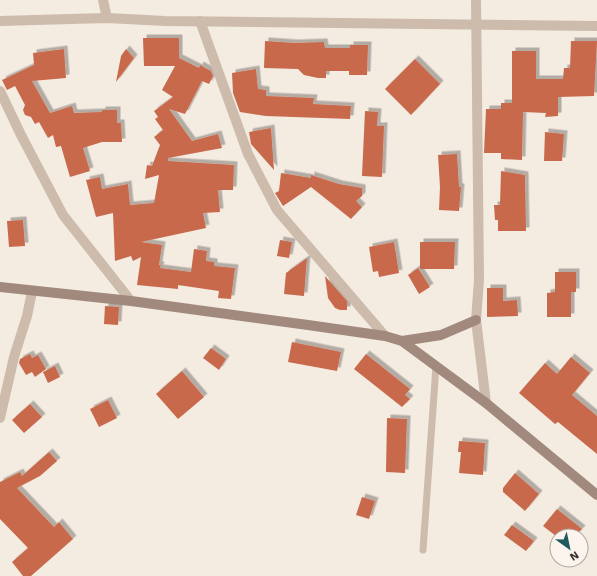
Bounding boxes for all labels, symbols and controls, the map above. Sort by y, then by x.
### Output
north arrow [549,528,589,568]
text: N [567,548,581,564]

